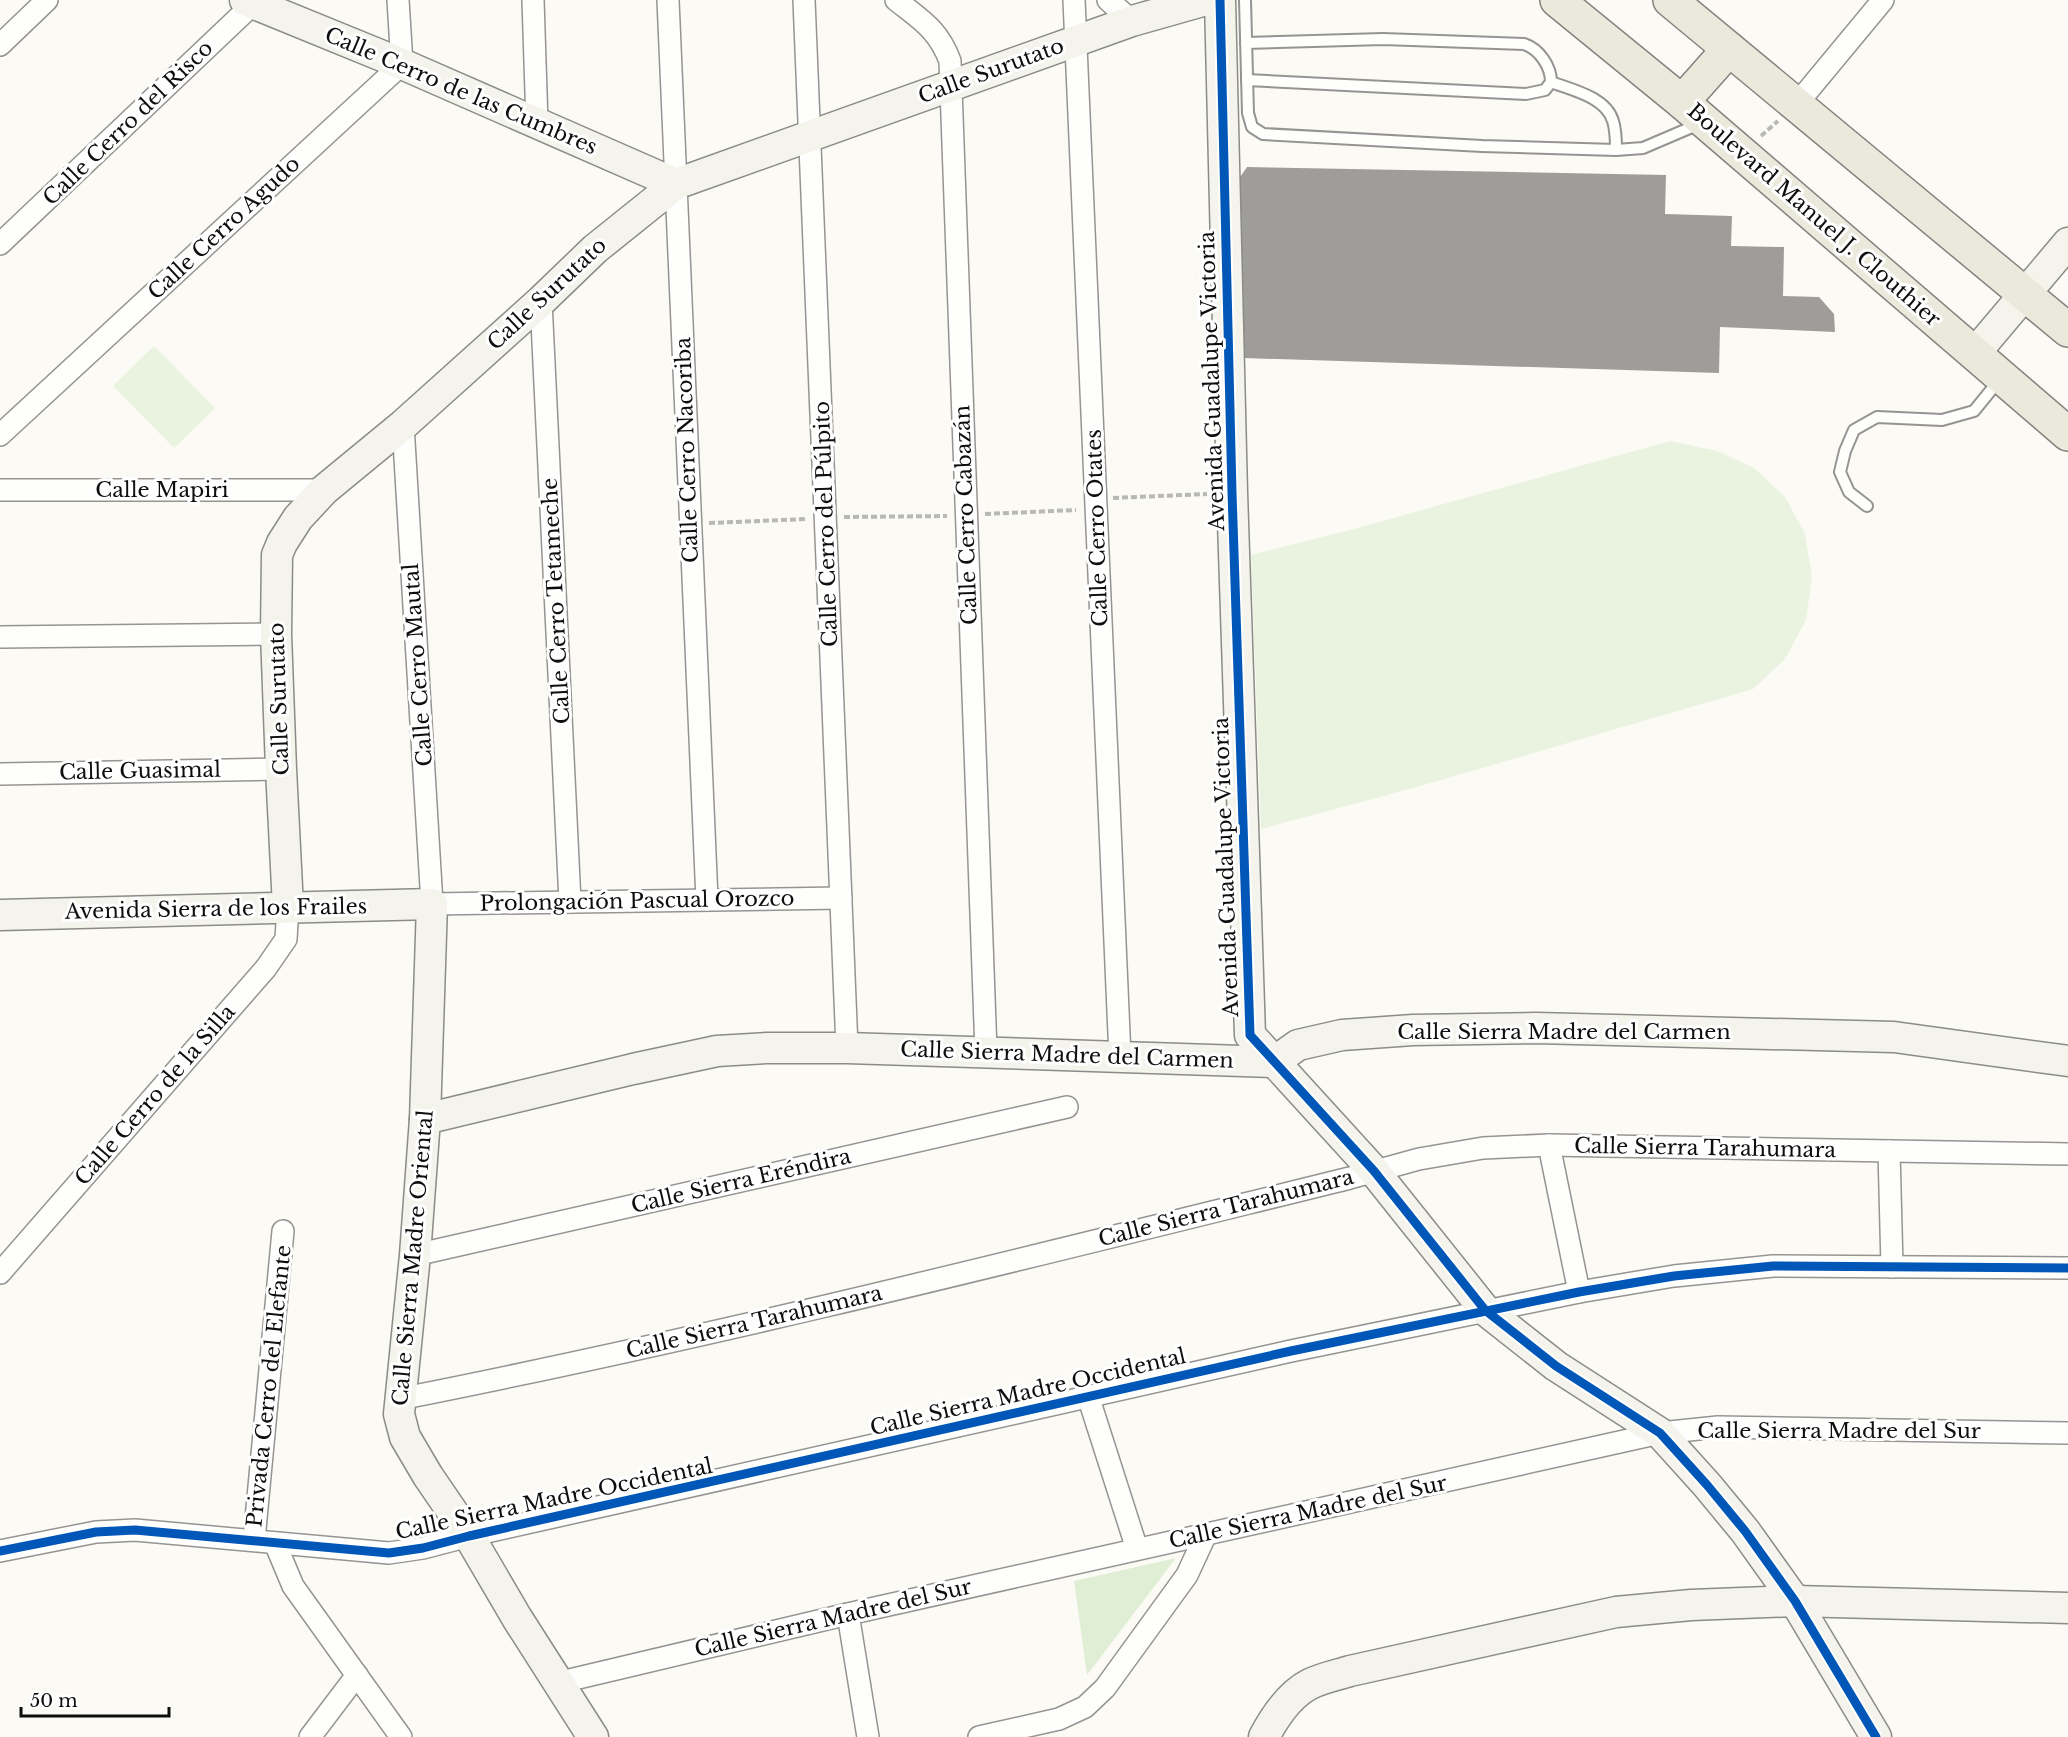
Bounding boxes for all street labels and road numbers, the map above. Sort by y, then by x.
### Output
street label: Calle Cerro de las Cumbres [321,22,601,160]
street label: Calle Surutato [915,33,1067,109]
street label: Calle Cerro del Risco [38,35,218,211]
street label: Boulevard Manuel J. Clouthier [1682,98,1946,332]
street label: Calle Cerro Agudo [143,151,305,305]
street label: Avenida Guadalupe Victoria [1194,230,1230,532]
street label: Calle Surutato [482,232,612,356]
street label: Calle Cerro Nacoriba [670,336,704,563]
street label: Calle Cerro del Púlpito [809,401,843,647]
street label: Calle Cerro Cabazán [949,404,983,626]
street label: Calle Cerro Otates [1081,429,1113,627]
street label: Calle Mapiri [95,477,229,503]
street label: Calle Cerro Tetameche [537,477,575,725]
street label: Calle Cerro Mautal [398,562,438,767]
street label: Calle Surutato [263,622,295,776]
street label: Avenida Guadalupe Victoria [1208,716,1244,1018]
street label: Calle Guasimal [59,757,221,785]
street label: Prolongación Pascual Orozco [479,885,795,917]
street label: Avenida Sierra de los Frailes [64,893,367,925]
street label: Calle Cerro de la Silla [69,999,241,1191]
street label: Calle Sierra Madre del Carmen [1397,1019,1731,1045]
street label: Calle Sierra Madre del Carmen [900,1036,1234,1074]
street label: Calle Sierra Madre Oriental [387,1109,439,1407]
street label: Calle Sierra Tarahumara [1574,1133,1837,1163]
street label: Calle Sierra Eréndira [628,1143,854,1219]
street label: Calle Sierra Tarahumara [1096,1164,1357,1252]
street label: Privada Cerro del Elefante [241,1244,297,1528]
street label: Calle Sierra Tarahumara [623,1280,885,1364]
street label: Calle Sierra Madre Occidental [867,1343,1189,1441]
street label: Calle Sierra Madre del Sur [1697,1418,1981,1444]
street label: Calle Sierra Madre Occidental [393,1453,715,1545]
street label: Calle Sierra Madre del Sur [1167,1470,1449,1554]
street label: Calle Sierra Madre del Sur [692,1573,974,1663]

